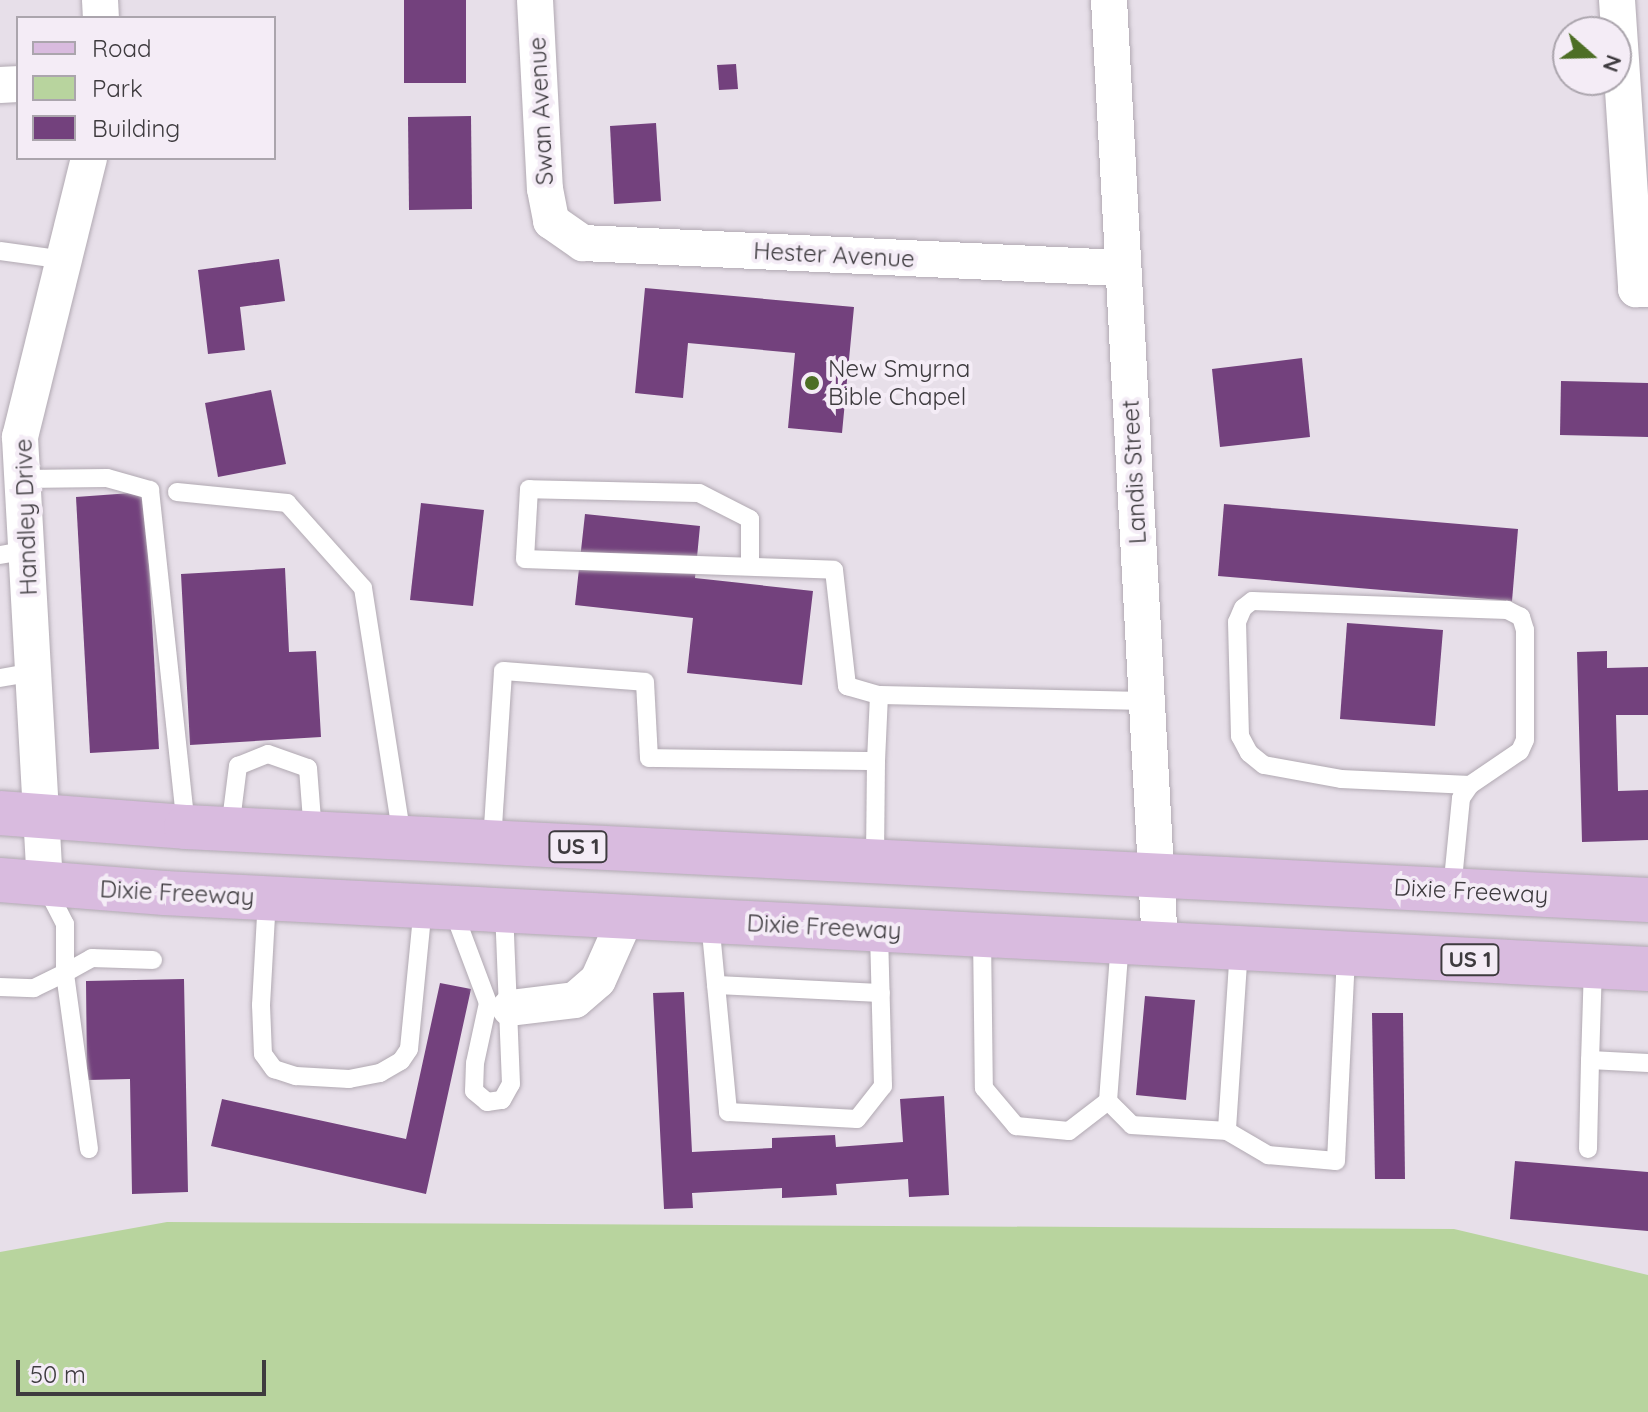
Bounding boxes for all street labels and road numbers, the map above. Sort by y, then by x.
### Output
street label: Swan Avenue [523,36,559,186]
street label: Hester Avenue [753,236,915,274]
street label: Landis Street [1116,399,1152,545]
street label: Handley Drive [9,438,43,596]
road number: US 1 [548,829,608,865]
street label: Dixie Freeway [1393,873,1549,909]
street label: Dixie Freeway [99,875,255,911]
street label: Dixie Freeway [746,909,902,945]
road number: US 1 [1440,942,1500,978]

